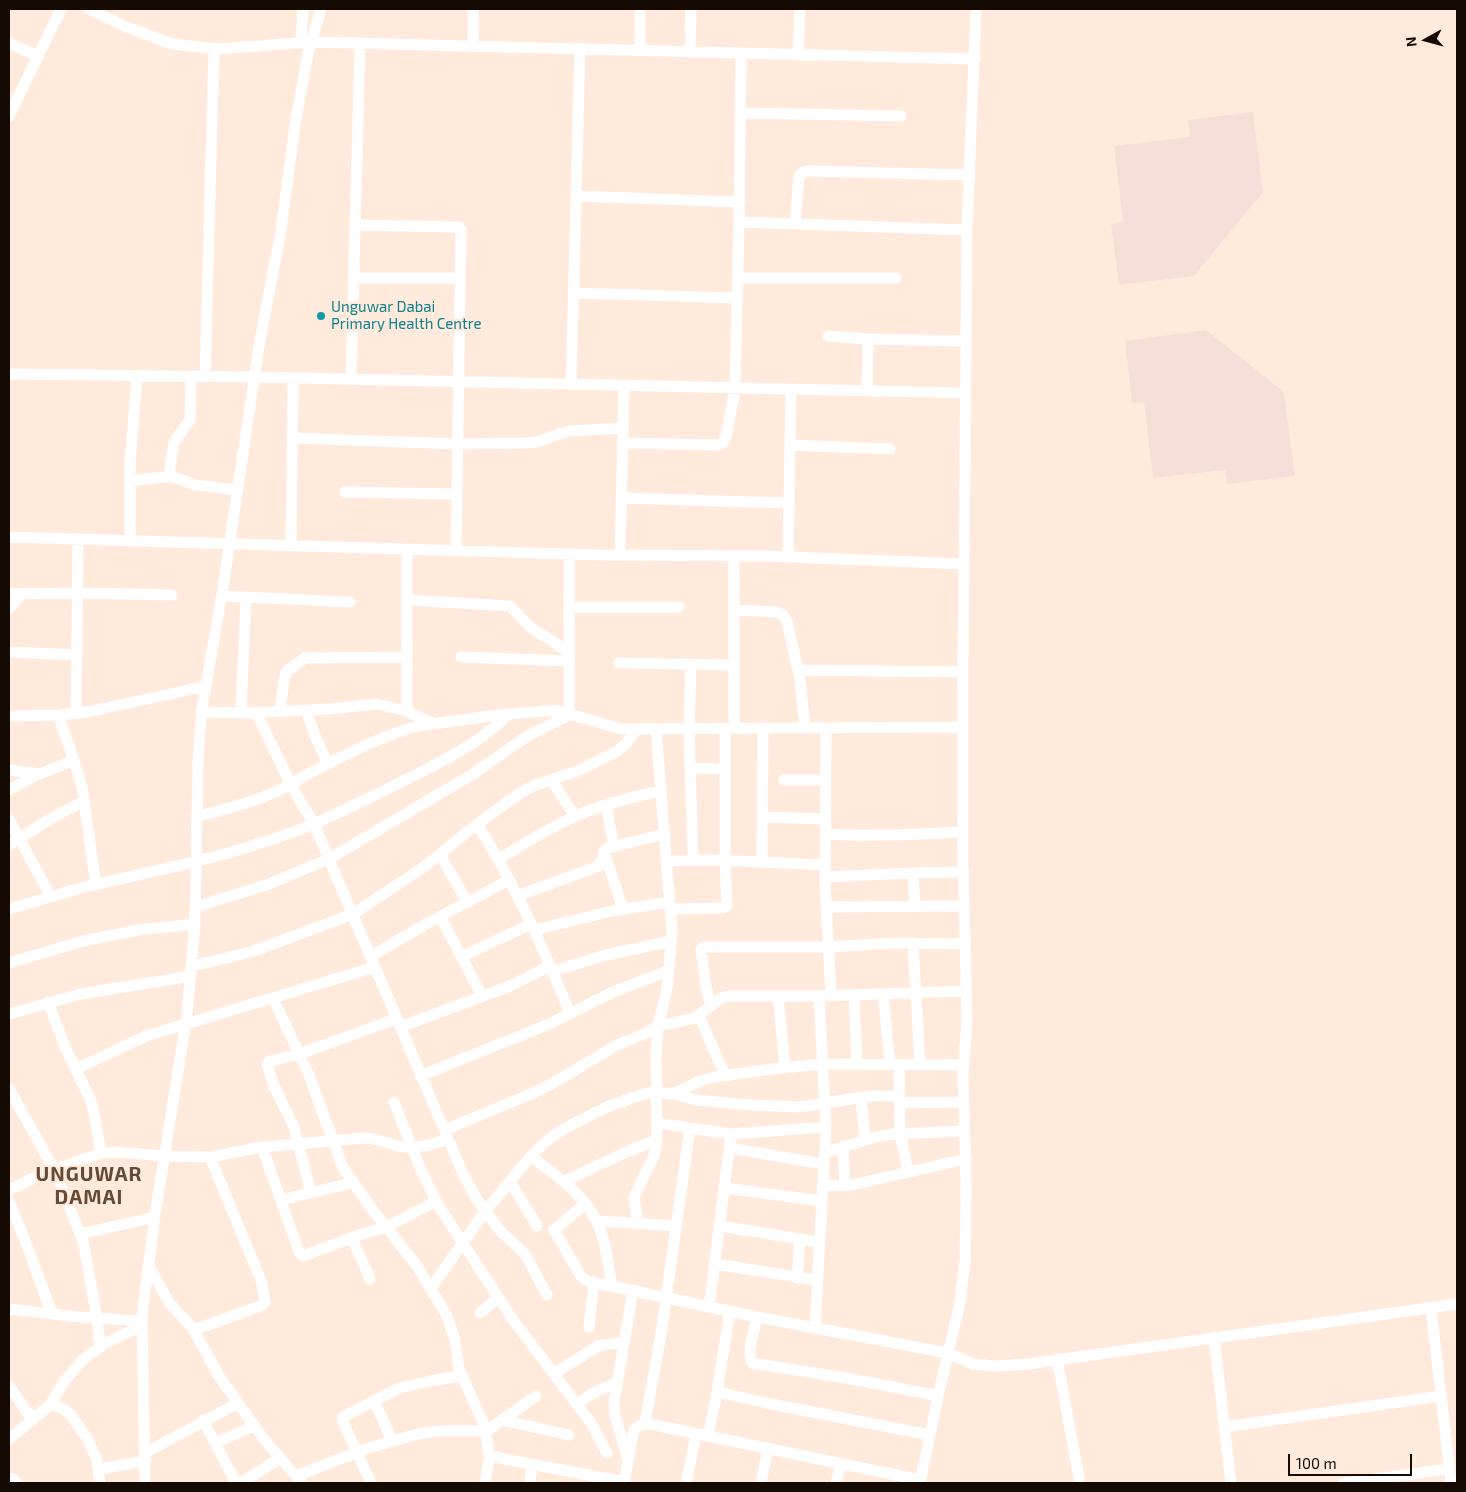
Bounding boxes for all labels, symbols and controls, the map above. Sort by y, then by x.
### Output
north arrow [1401,15,1451,65]
text: N [1402,36,1420,48]
place label: Unguwar Dabai Primary Health Centre [331,298,482,333]
marker: Unguwar Dabai Primary Health Centre [315,310,327,322]
district label: UNGUWAR DAMAI [35,1162,143,1209]
scale bar [1291,1444,1415,1476]
text: 100 m [1296,1454,1337,1472]

